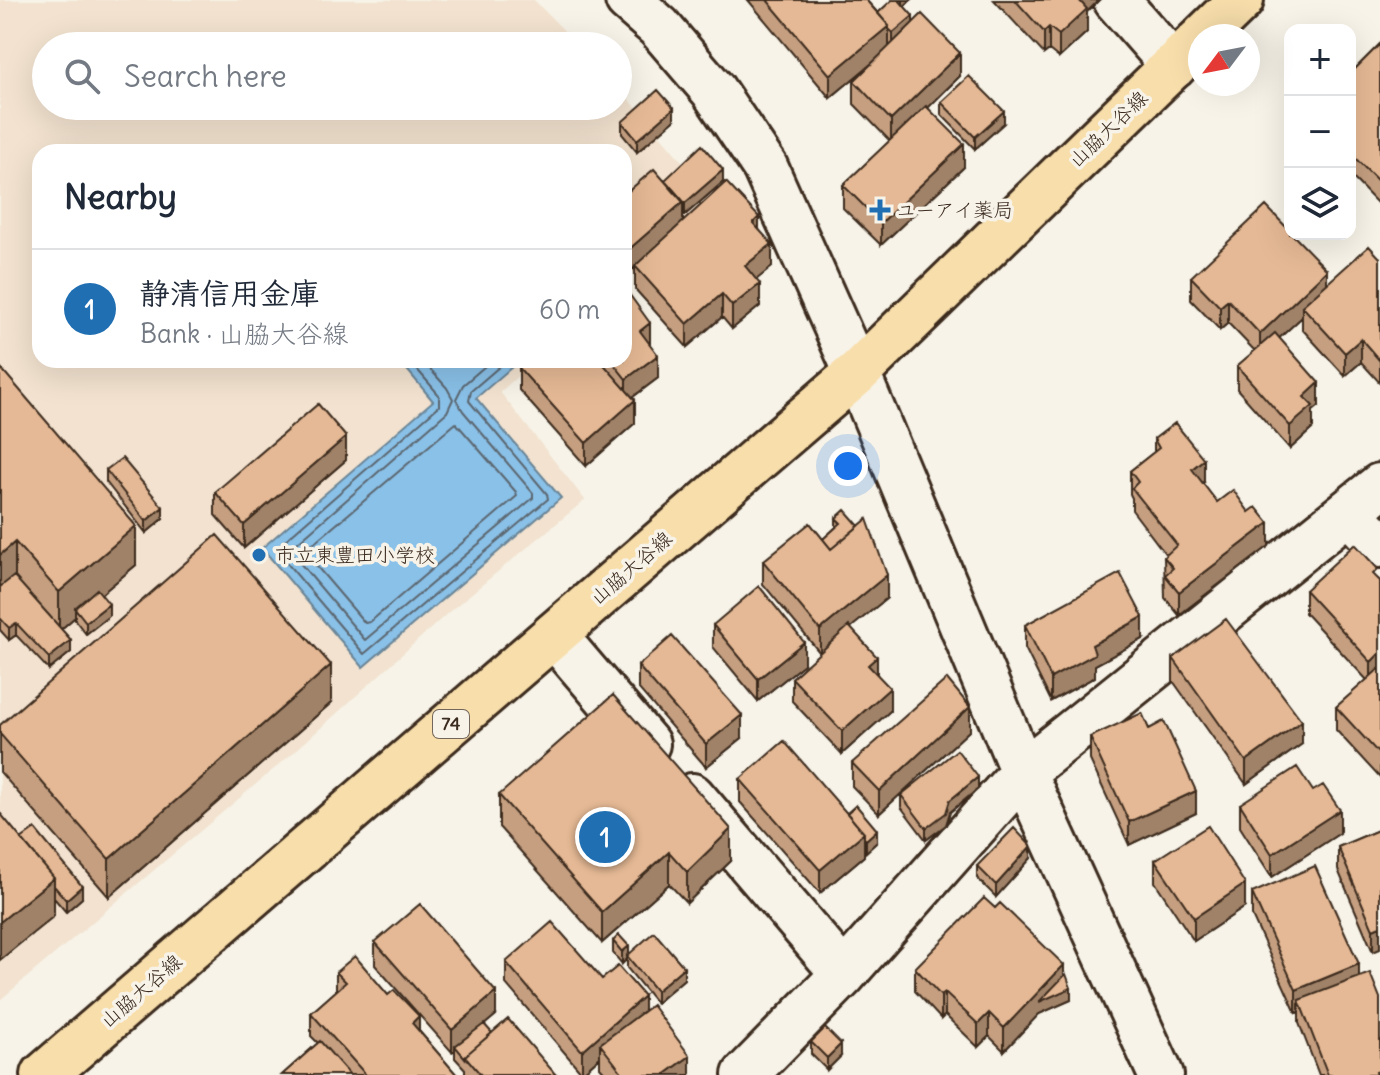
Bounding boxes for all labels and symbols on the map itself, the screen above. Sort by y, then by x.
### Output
north arrow [1188,24,1260,96]
street label: 山脇大谷線 [1063,85,1152,172]
place label: ユーアイ薬局 [896,197,1014,222]
marker: ユーアイ薬局 [871,201,889,219]
your location [828,446,868,486]
street label: 山脇大谷線 [585,525,677,610]
place label: 市立東豊田小学校 [275,542,435,567]
marker: 市立東豊田小学校 [250,546,268,564]
road number: 74 [433,710,469,738]
pin: 1 [579,807,631,867]
street label: 山脇大谷線 [95,948,187,1033]

